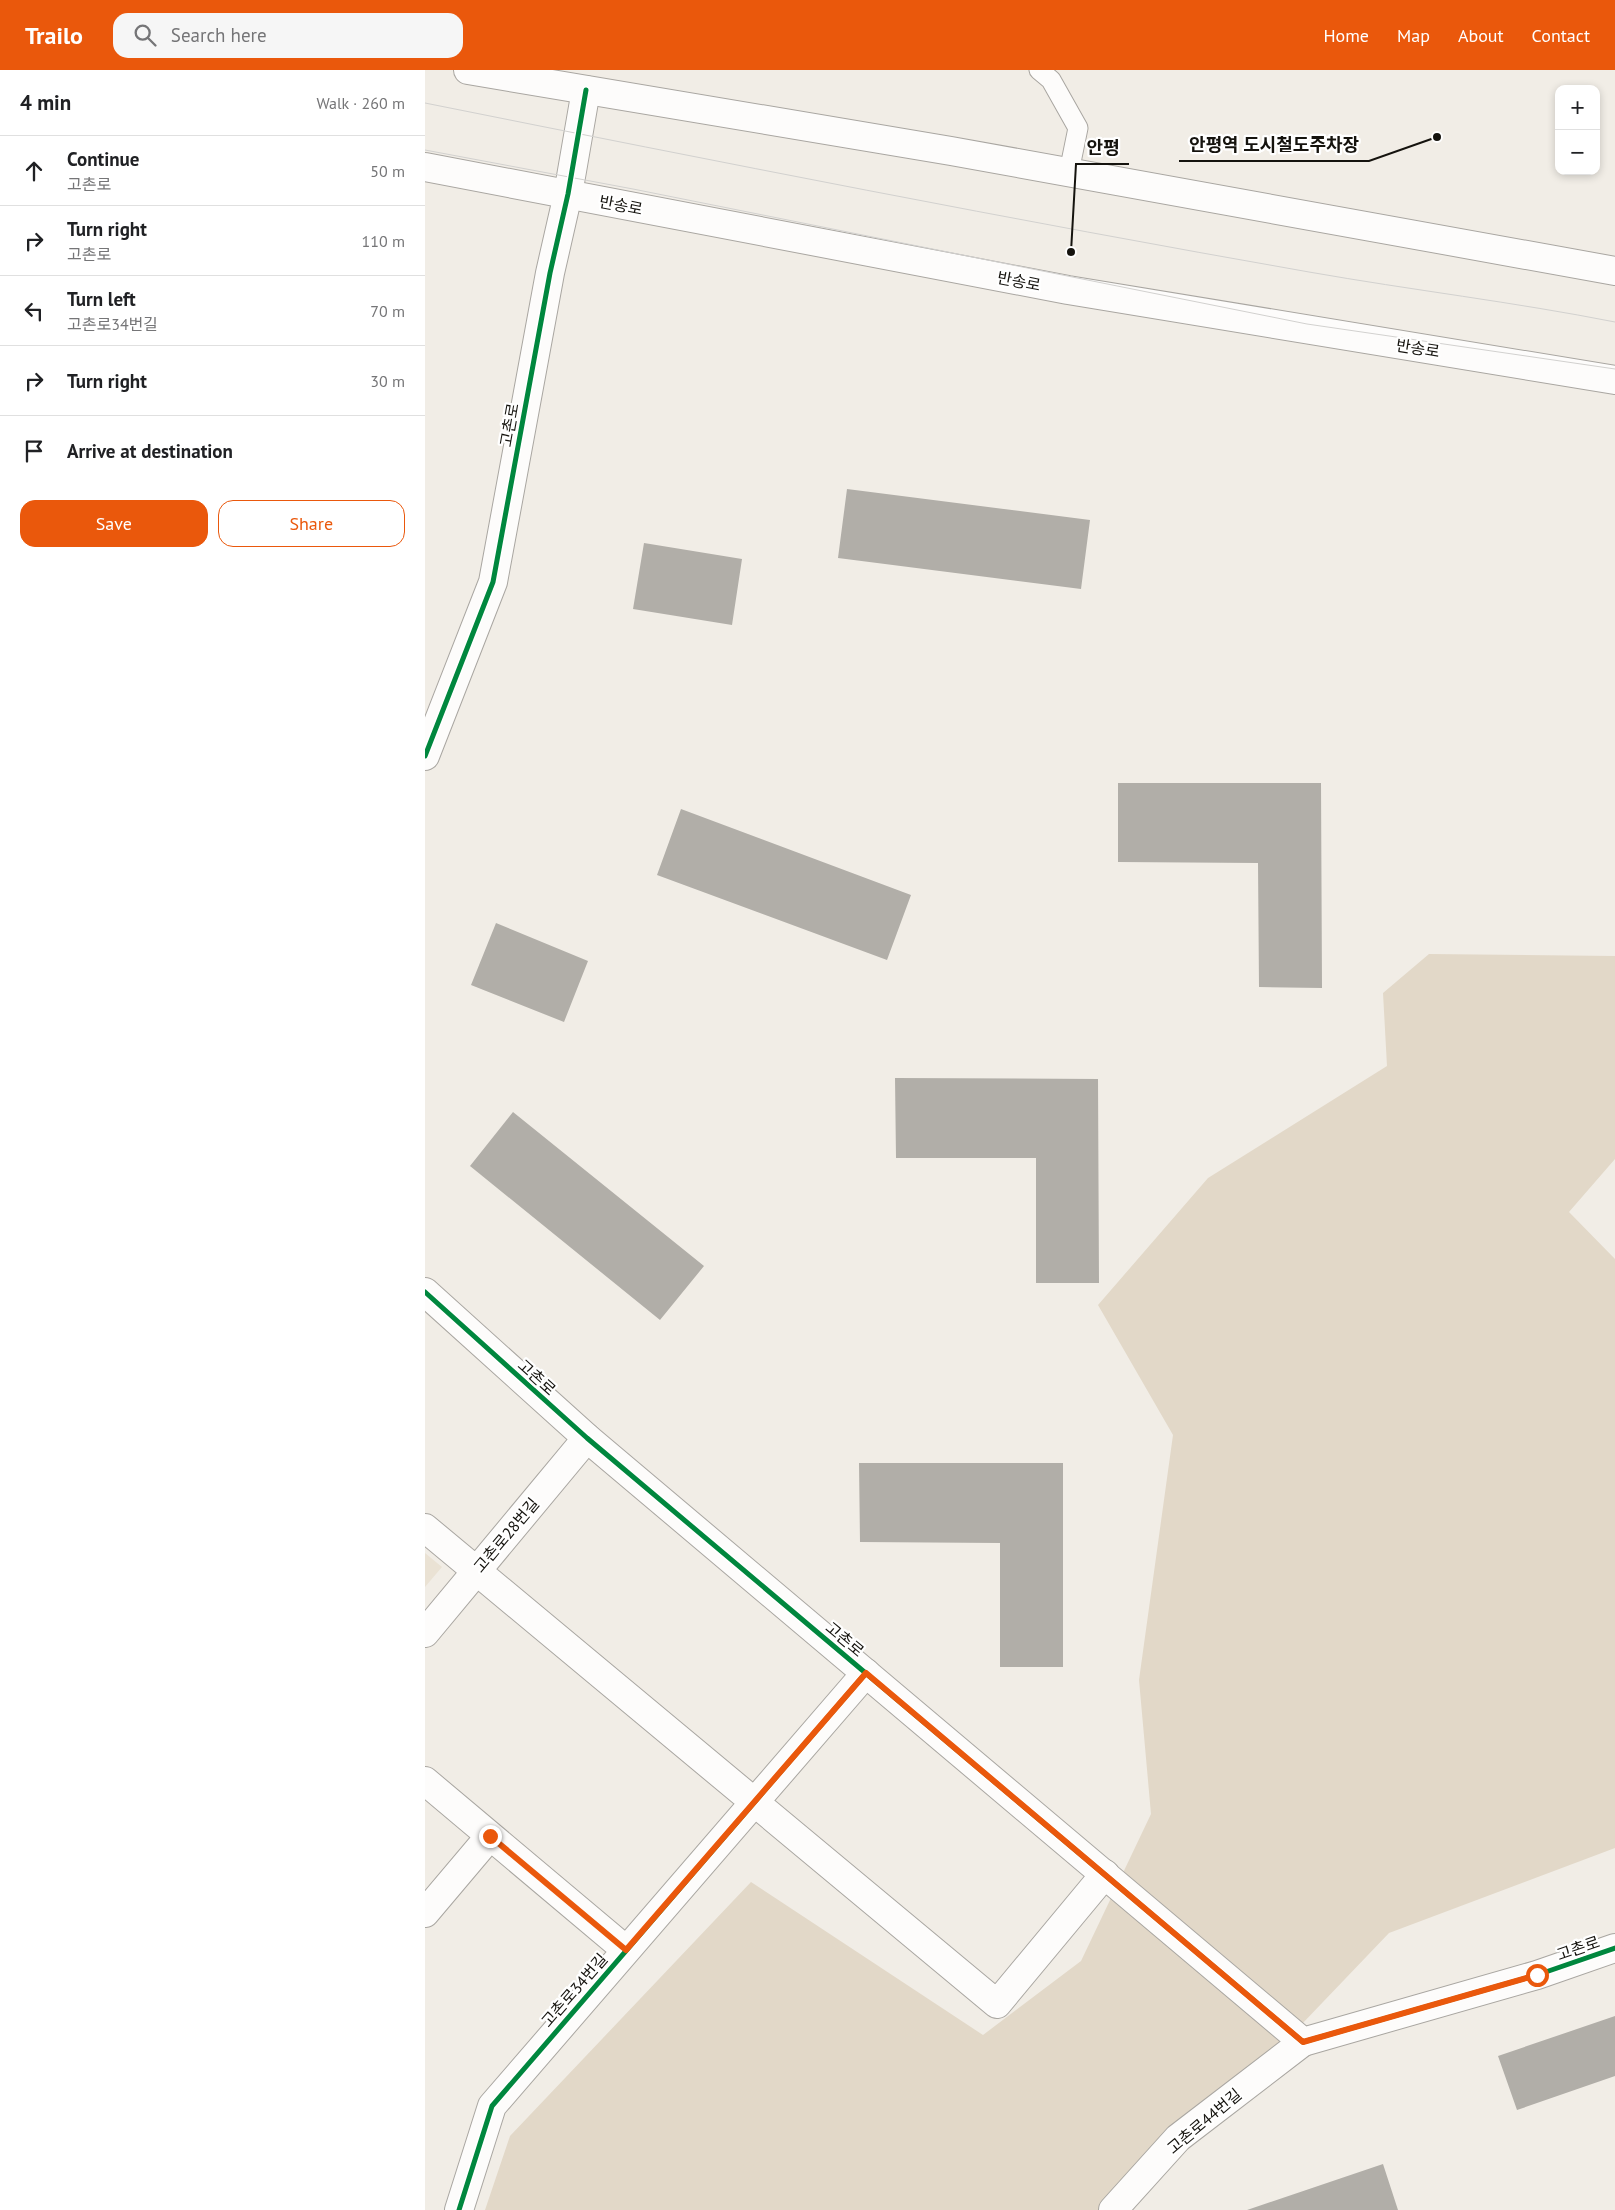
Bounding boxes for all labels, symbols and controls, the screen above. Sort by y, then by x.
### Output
search box [113,13,463,58]
text: Trailo [25,20,83,51]
icon: search [131,21,159,49]
text: Search here [171,23,267,47]
text: Home [1323,24,1369,47]
text: Map [1397,24,1430,47]
text: About [1458,24,1504,47]
text: Contact [1532,24,1590,47]
map controls [1555,85,1600,175]
button: + [1555,85,1600,130]
text: 4 min [20,89,71,116]
text: Walk · 260 m [316,93,405,113]
callout: 안평역 도시철도주차장 [1179,128,1369,161]
button: − [1555,130,1600,175]
callout: 안평 [1076,131,1129,164]
text: 안평역 도시철도주차장 [1189,133,1360,156]
text: 안평 [1086,136,1120,159]
text: Continue [67,147,139,171]
icon: ahead [20,157,48,185]
text: 50 m [370,161,405,181]
text: 고촌로 [67,174,111,194]
street label: 반송로 [597,191,645,219]
text: Turn right [67,217,147,241]
icon: right [20,227,48,255]
text: 110 m [362,231,405,251]
text: 고촌로 [67,244,111,264]
street label: 반송로 [995,267,1043,295]
text: Turn left [67,287,136,311]
icon: left [20,297,48,325]
text: 70 m [370,301,405,321]
text: 고촌로34번길 [67,314,158,334]
street label: 반송로 [1395,335,1442,361]
icon: right [20,367,48,395]
text: Turn right [67,369,147,393]
text: 30 m [370,371,405,391]
street label: 고촌로 [495,401,523,448]
icon: arrive [20,437,48,465]
text: Arrive at destination [67,439,233,463]
button: Save [20,500,208,547]
button: Share [218,500,405,547]
street label: 고촌로 [514,1355,560,1399]
street label: 고촌로28번길 [469,1494,543,1576]
street label: 고촌로 [822,1617,869,1661]
route end [479,1825,502,1848]
street label: 고촌로 [1554,1931,1602,1965]
street label: 고촌로34번길 [537,1949,611,2031]
route start [1526,1964,1549,1987]
street label: 고촌로44번길 [1163,2084,1245,2158]

